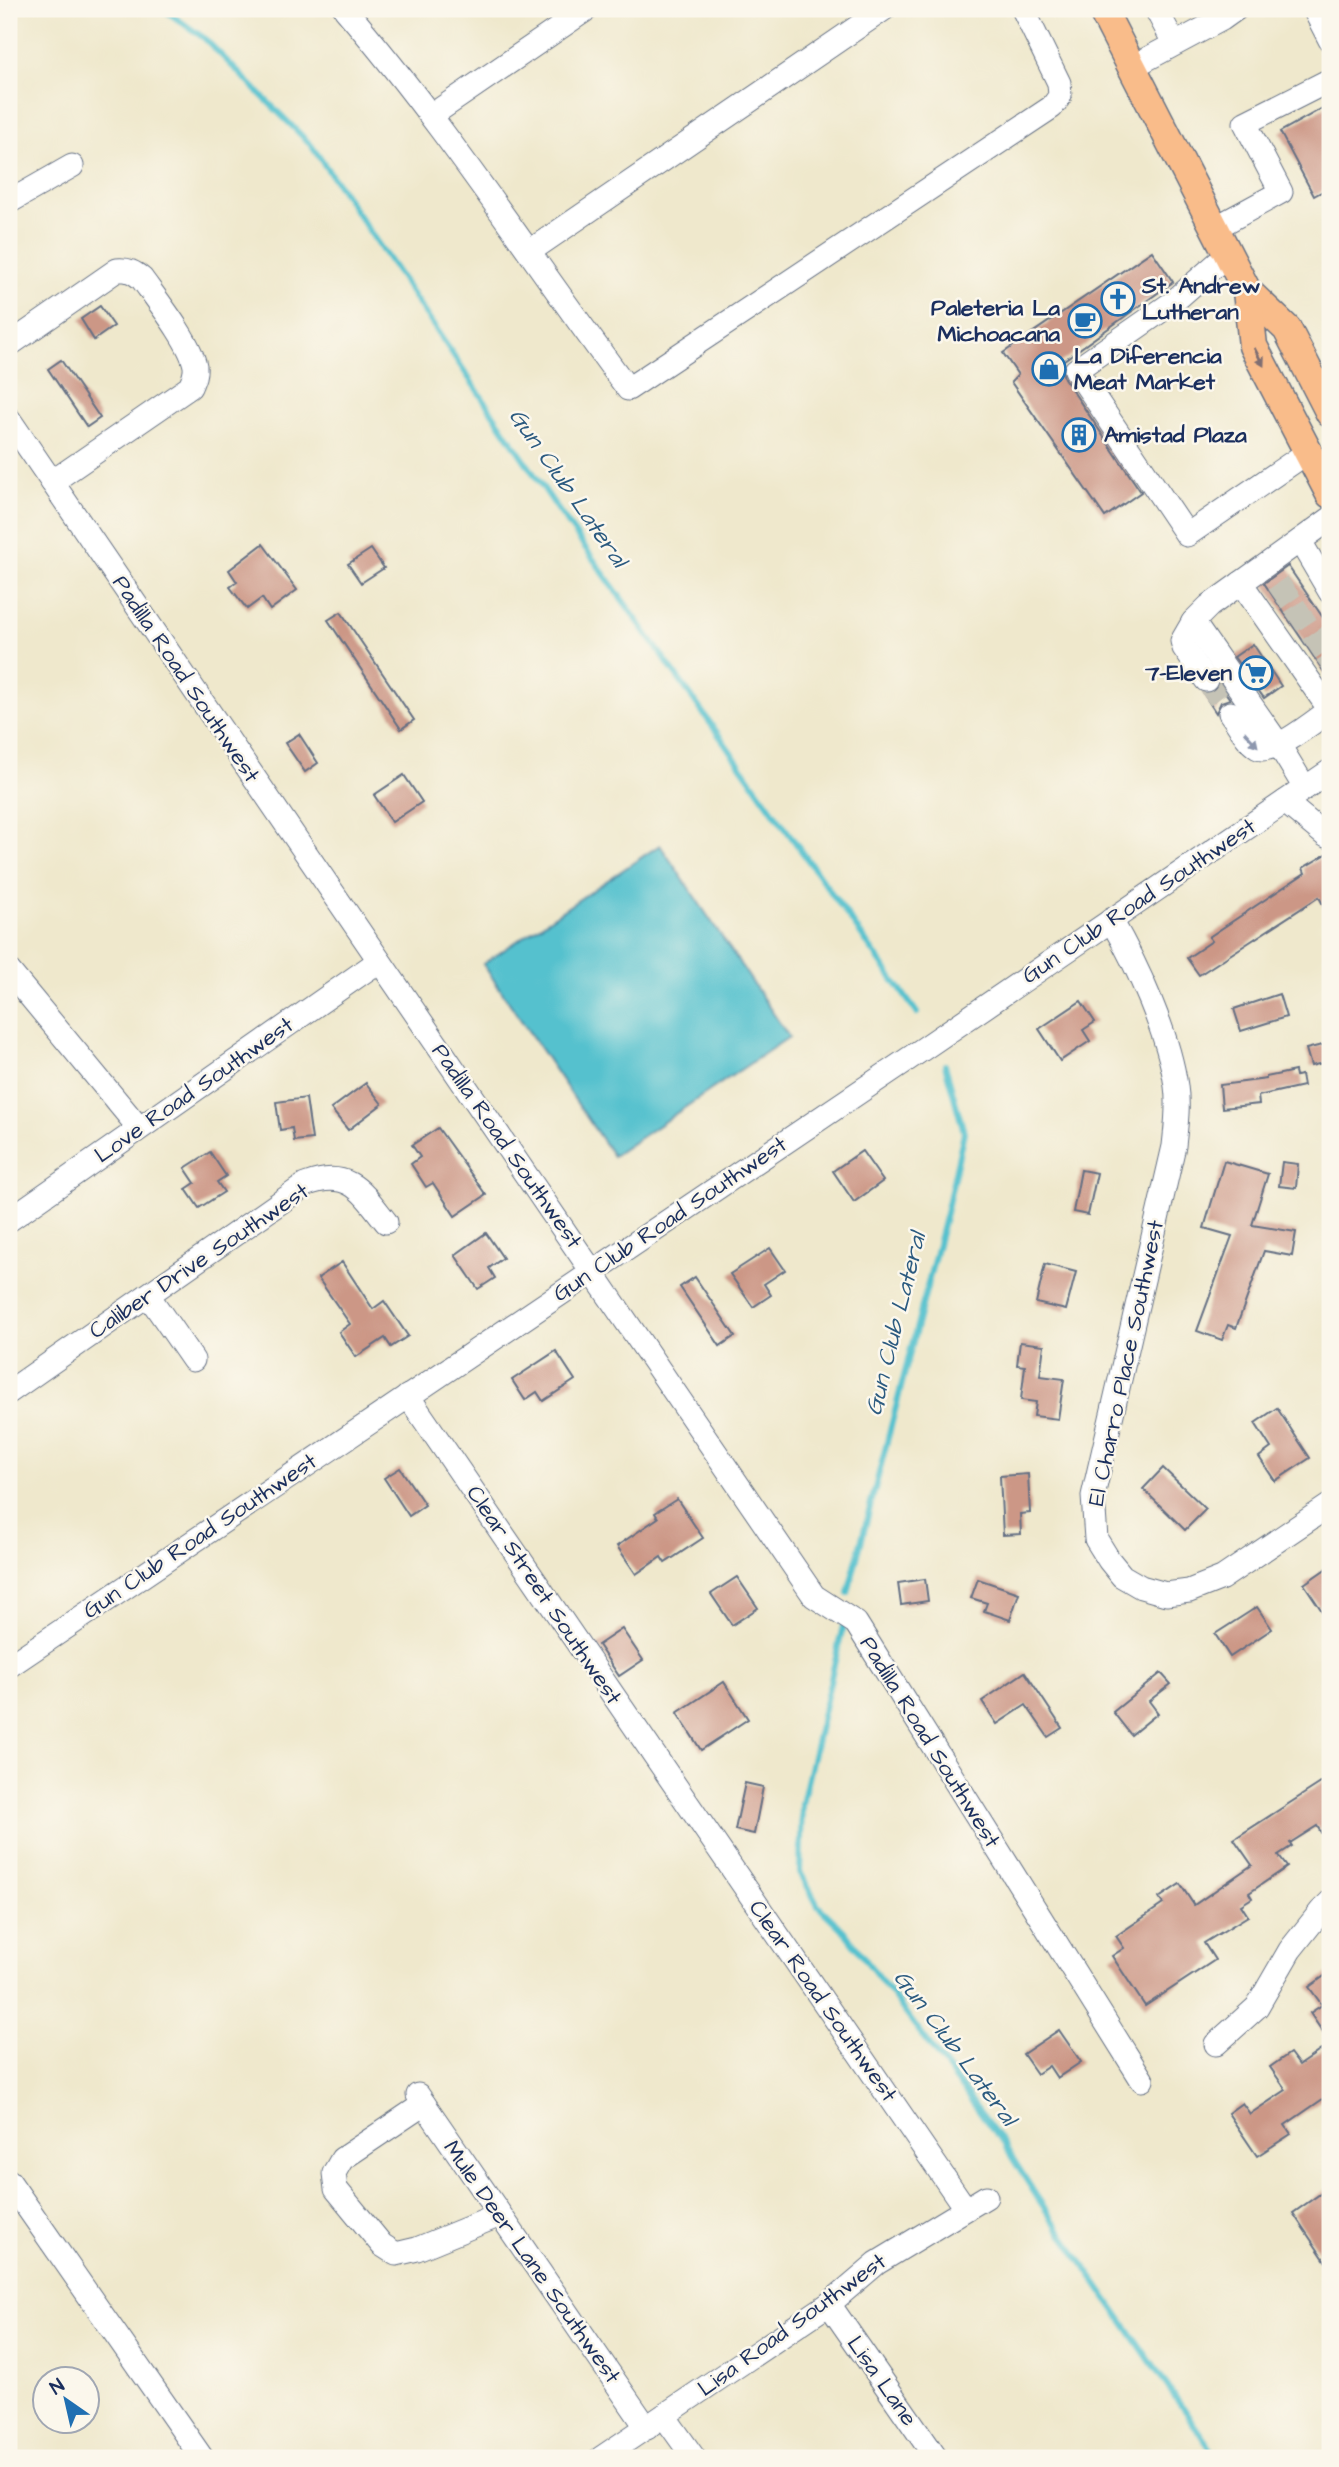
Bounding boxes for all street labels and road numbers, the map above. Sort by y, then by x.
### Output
street label: Padilla Road Southwest [105,569,268,790]
street label: Gun Club Road Southwest [1016,810,1263,991]
street label: Love Road Southwest [88,1009,301,1171]
street label: Padilla Road Southwest [424,1037,590,1256]
street label: Gun Club Road Southwest [547,1128,794,1309]
street label: Caliber Drive Southwest [83,1175,316,1347]
street label: El Charro Place Southwest [1080,1216,1172,1509]
street label: Gun Club Road Southwest [77,1445,324,1626]
street label: Clear Street Southwest [459,1479,630,1712]
street label: Padilla Road Southwest [852,1630,1009,1854]
street label: Clear Road Southwest [741,1894,905,2109]
street label: Mule Deer Lane Southwest [436,2134,629,2391]
street label: Lisa Road Southwest [691,2245,893,2404]
street label: Lisa Lane [839,2329,925,2433]

